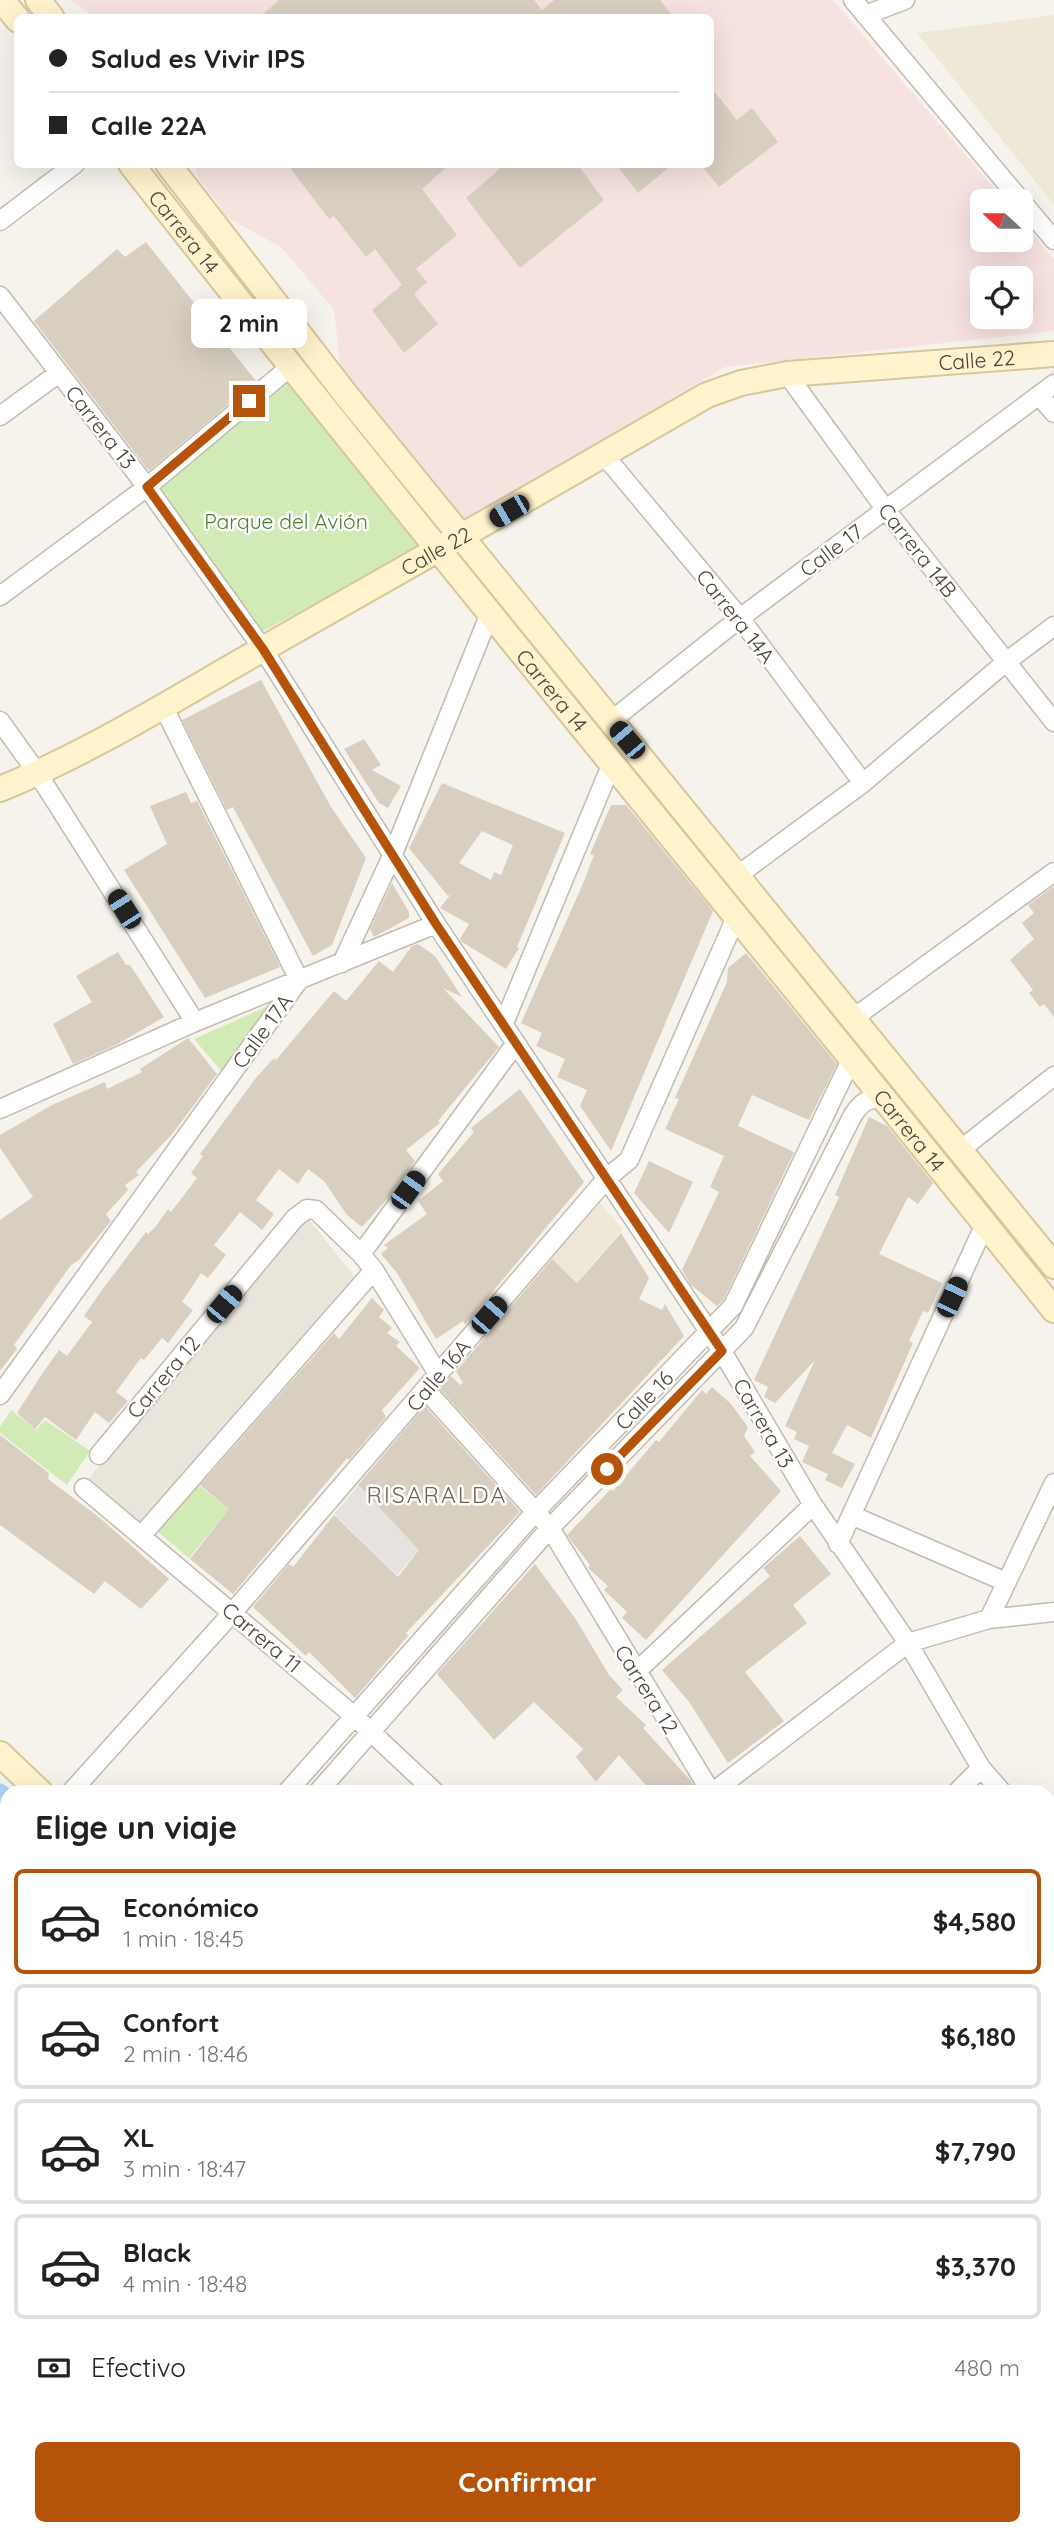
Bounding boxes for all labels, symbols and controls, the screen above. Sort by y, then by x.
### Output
text: Salud es Vivir IPS [91,42,305,75]
text: Calle 22A [91,109,206,142]
street label: Carrera 14 [143,185,225,279]
north arrow [970,189,1032,252]
map controls [970,189,1033,329]
button: locate [970,266,1033,329]
callout: 2 min [191,300,307,348]
text: 2 min [219,309,279,338]
street label: Calle 22 [938,344,1016,376]
street label: Carrera 13 [60,380,142,474]
route end [233,385,265,417]
car [486,491,533,531]
street label: Carrera 14B [873,498,963,602]
park label: Parque del Avión [204,508,368,534]
street label: Calle 17 [794,518,868,582]
street label: Calle 22 [396,521,476,581]
street label: Carrera 14A [691,564,781,668]
street label: Carrera 14 [511,644,593,737]
car [606,717,649,763]
car [104,886,145,932]
street label: Calle 17A [226,989,298,1073]
street label: Carrera 14 [868,1084,951,1177]
car [388,1167,429,1213]
car [934,1274,971,1320]
car [203,1281,246,1327]
car [468,1292,511,1338]
street label: Carrera 12 [121,1330,205,1424]
street label: Calle 16A [400,1334,476,1416]
street label: Calle 16 [609,1365,679,1435]
street label: Carrera 13 [728,1374,800,1472]
route start [591,1453,623,1485]
district label: RISARALDA [367,1480,507,1509]
street label: Carrera 11 [217,1596,307,1678]
street label: Carrera 12 [610,1640,684,1738]
text: Elige un viaje [35,1807,237,1847]
icon: car [39,1890,102,1953]
text: Económico [123,1891,259,1924]
text: $4,580 [933,1905,1016,1938]
text: 1 min · 18:45 [123,1924,244,1953]
icon: car [39,2005,102,2068]
text: Confort [123,2006,220,2039]
text: $6,180 [940,2020,1016,2053]
text: 2 min · 18:46 [123,2039,248,2068]
icon: car [39,2120,102,2183]
text: XL [123,2121,155,2154]
text: $7,790 [935,2135,1016,2168]
text: 3 min · 18:47 [123,2154,246,2183]
icon: car [39,2235,102,2298]
text: Black [123,2236,192,2269]
text: $3,370 [935,2250,1016,2283]
text: 4 min · 18:48 [123,2269,247,2298]
icon: cash [35,2349,73,2387]
text: Efectivo [91,2351,186,2384]
text: 480 m [955,2353,1020,2382]
button: Confirmar [35,2442,1020,2522]

